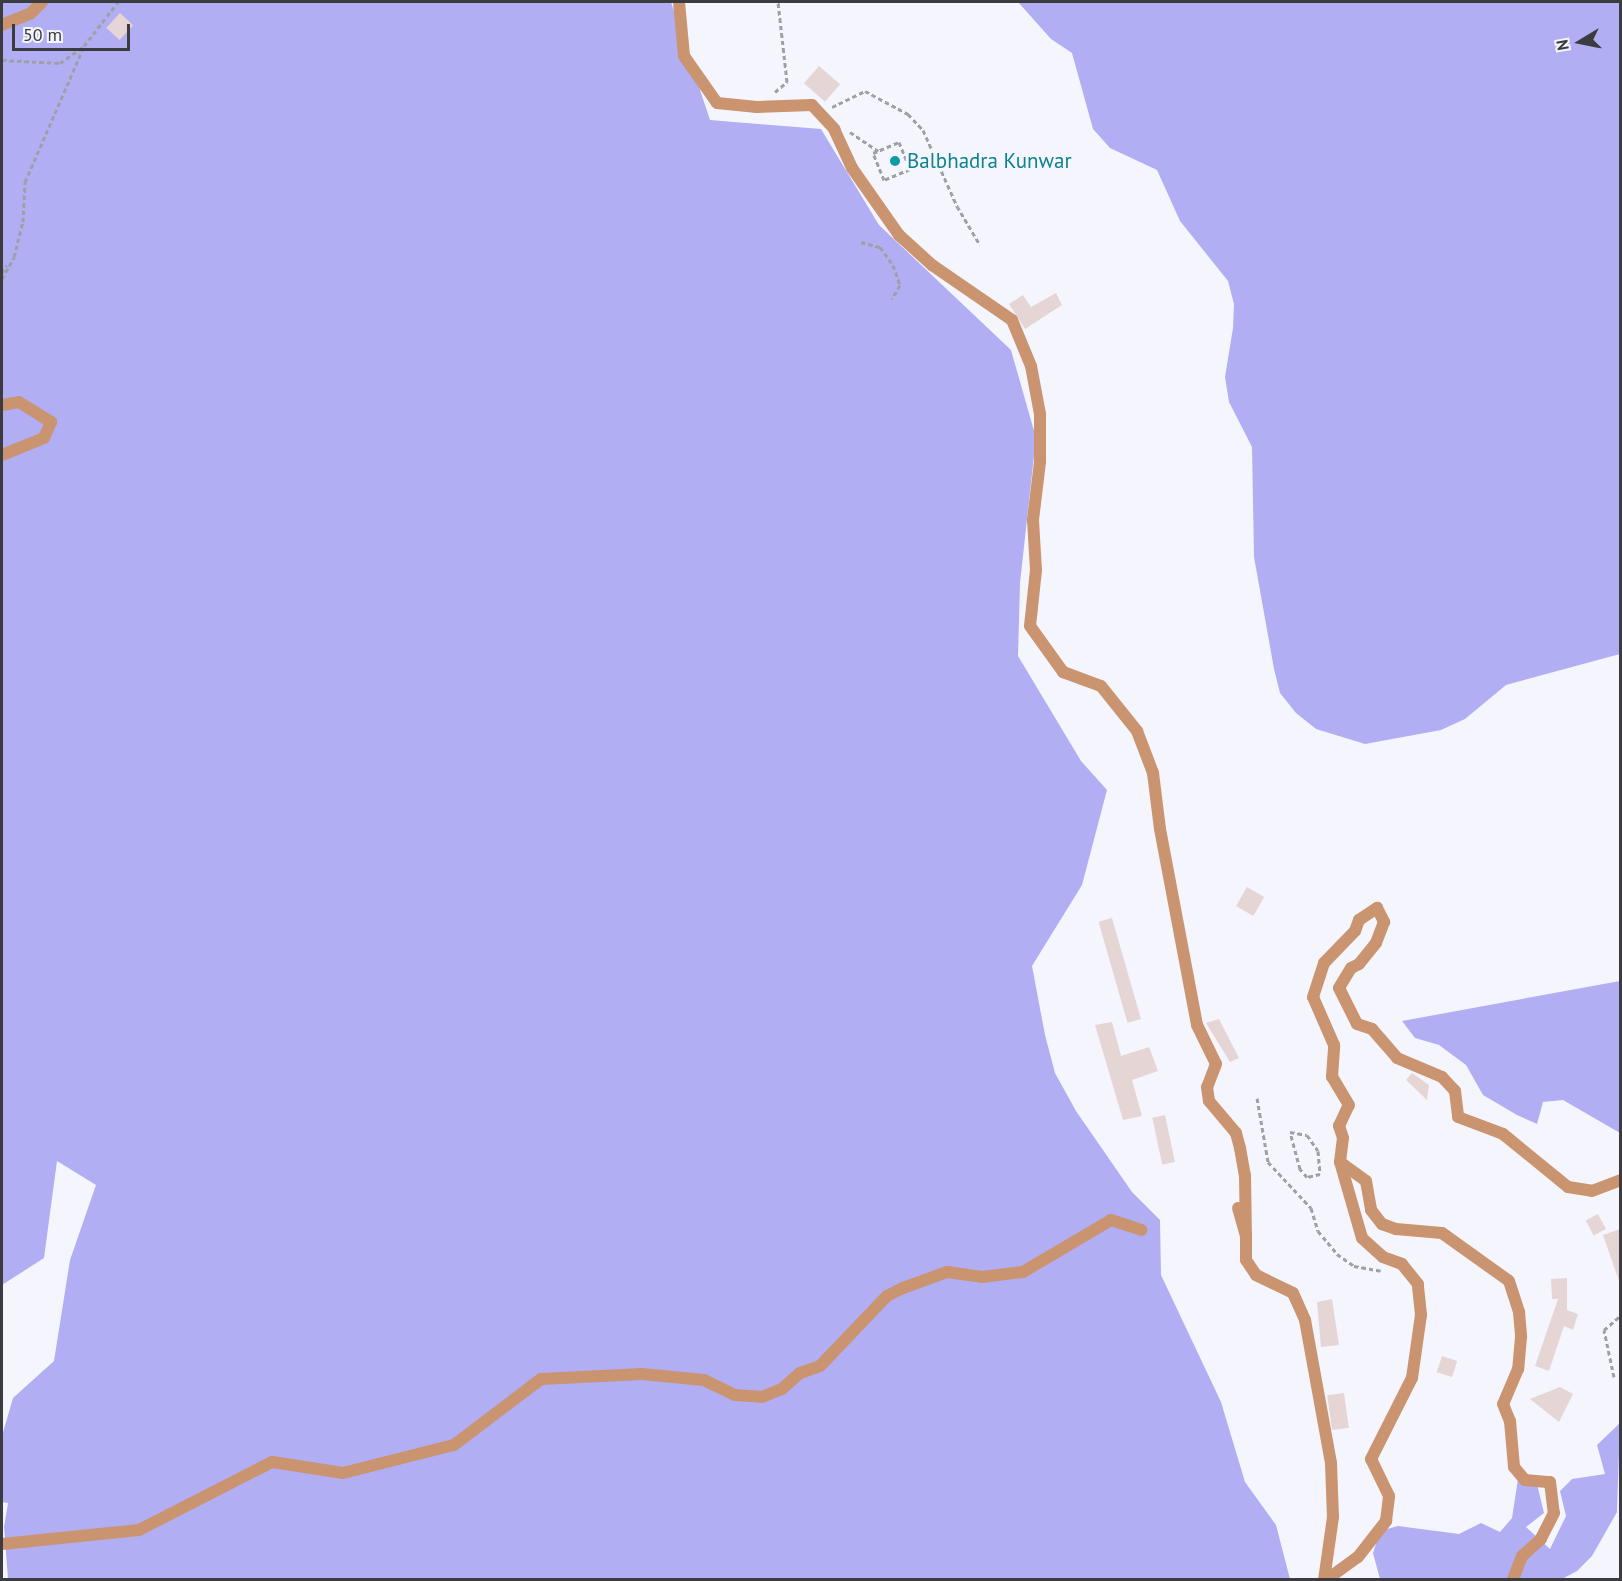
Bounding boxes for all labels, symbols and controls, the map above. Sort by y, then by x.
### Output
scale bar [15,12,134,50]
north arrow [1550,12,1610,72]
text: 50 m [23,23,62,46]
text: N [1552,38,1573,52]
place label: Balbhadra Kunwar [907,148,1072,174]
marker: Balbhadra Kunwar [888,154,902,168]

